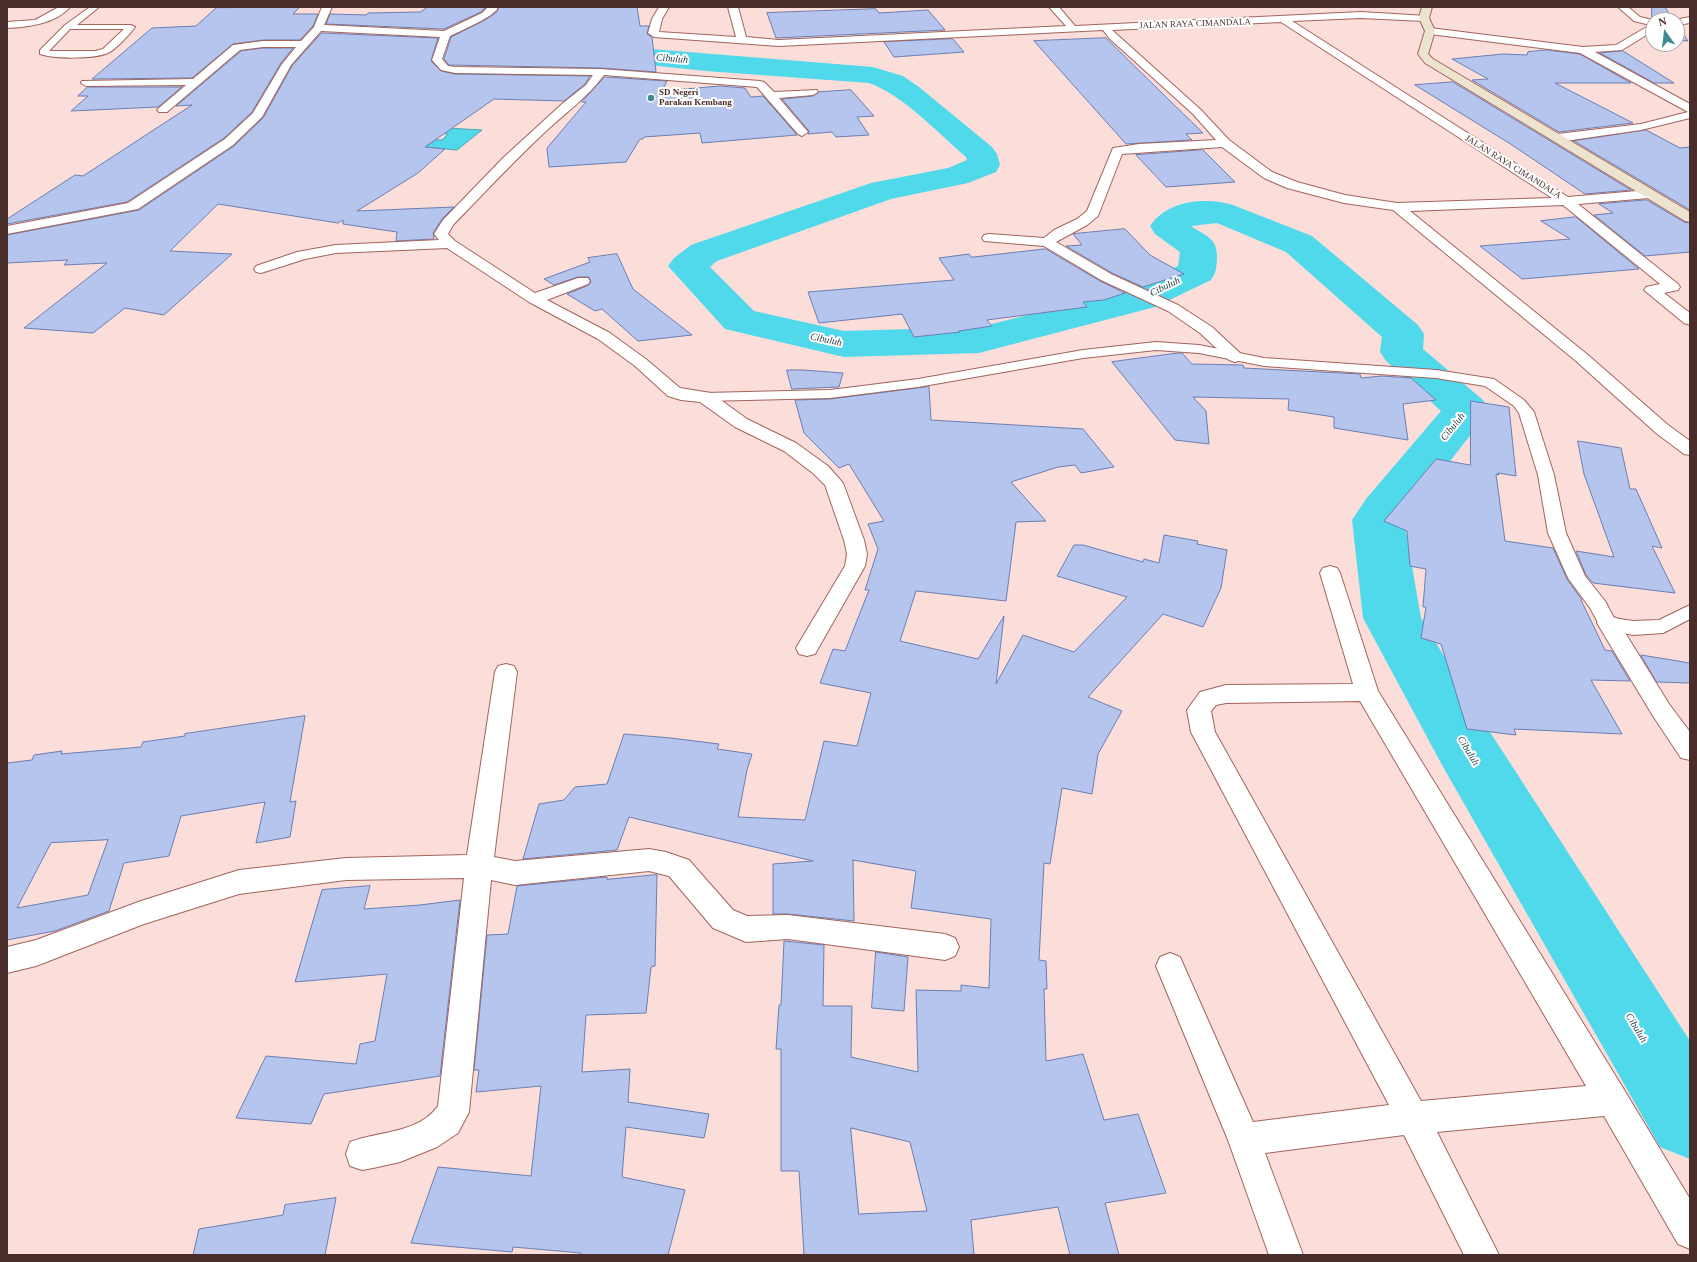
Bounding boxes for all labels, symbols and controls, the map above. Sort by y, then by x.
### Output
north arrow [1645,12,1685,52]
text: N [1657,15,1668,28]
street label: JALAN RAYA CIMANDALA [1139,17,1251,31]
water label: Cibuluh [655,52,689,66]
place label: SD Negeri Parakan Kembang [659,88,732,109]
marker: SD Negeri Parakan Kembang [646,93,656,103]
street label: JALAN RAYA CIMANDALA [1463,133,1563,201]
water label: Cibuluh [1148,275,1182,299]
water label: Cibuluh [809,331,843,349]
water label: Cibuluh [1438,411,1468,443]
water label: Cibuluh [1455,734,1481,768]
water label: Cibuluh [1623,1011,1649,1045]

